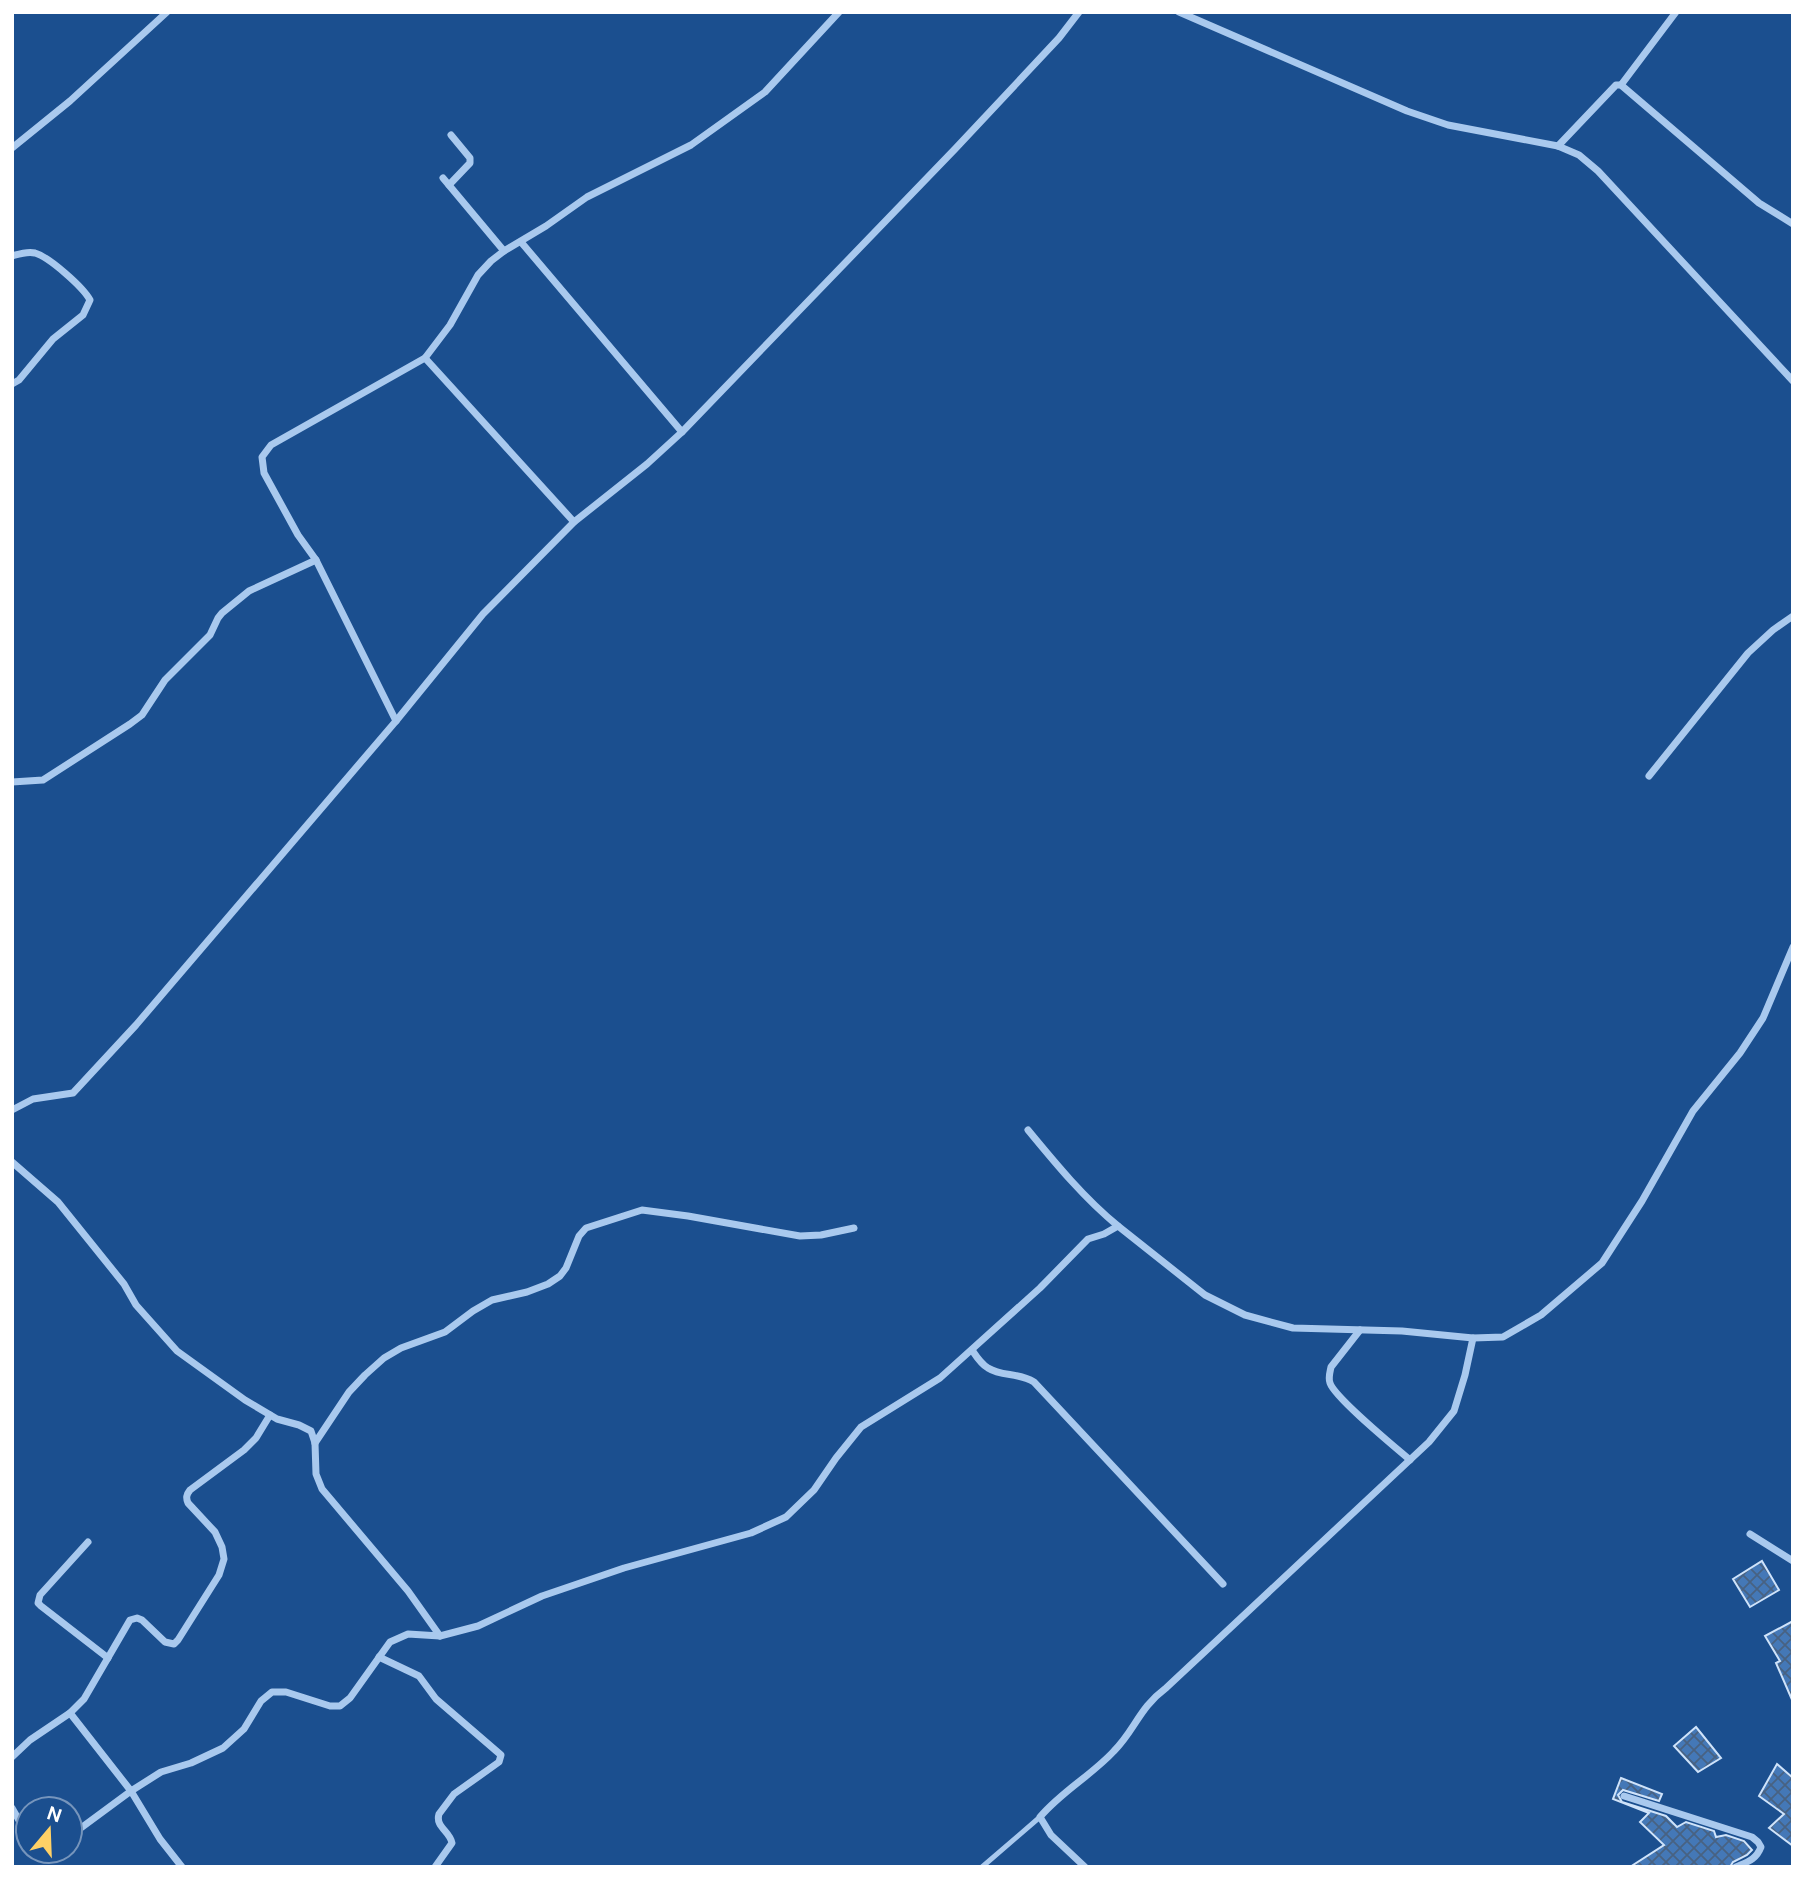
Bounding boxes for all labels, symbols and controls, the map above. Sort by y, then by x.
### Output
north arrow [14,1795,84,1865]
text: N [44,1800,65,1828]

